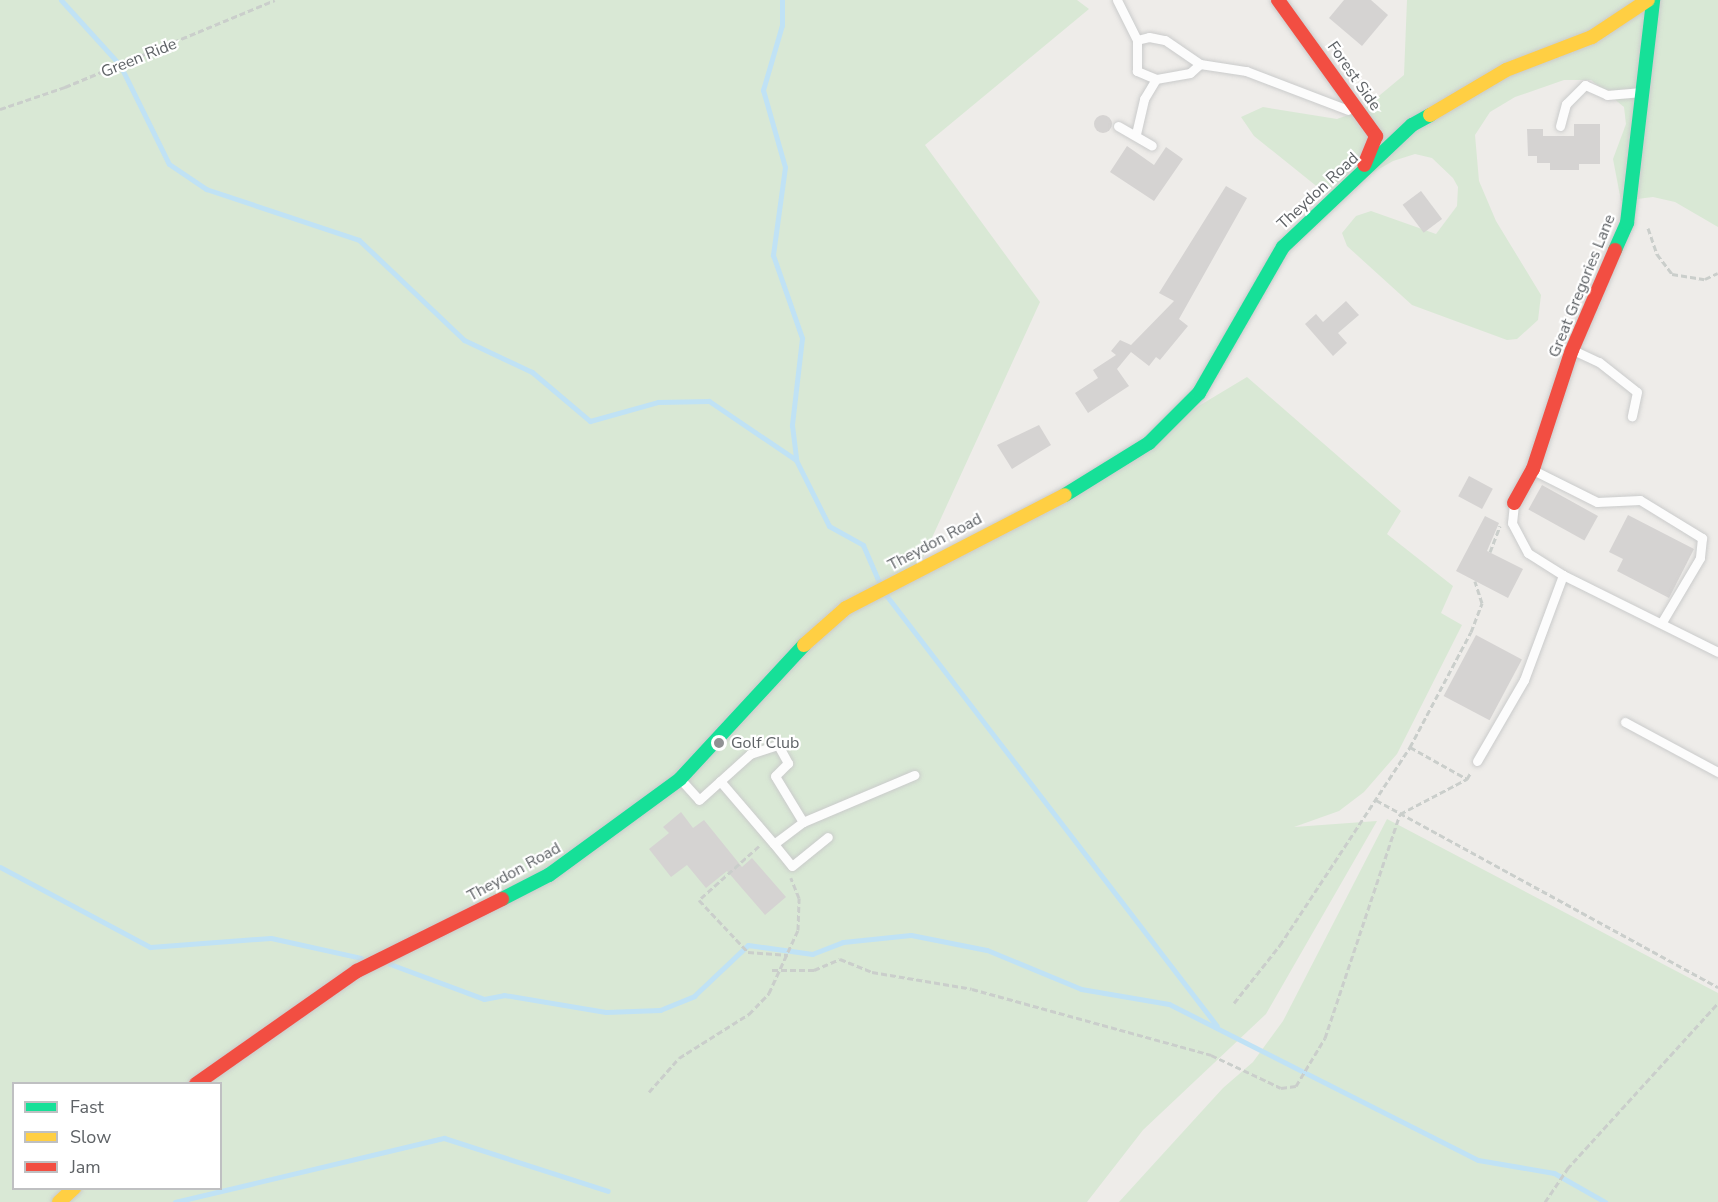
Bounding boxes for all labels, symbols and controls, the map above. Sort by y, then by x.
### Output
street label: Green Ride [98,34,180,82]
street label: Forest Side [1323,38,1385,114]
street label: Theydon Road [1273,149,1363,233]
street label: Great Gregories Lane [1545,212,1619,360]
street label: Theydon Road [885,509,985,575]
place label: Golf Club [731,733,799,753]
marker: Golf Club [712,736,726,750]
street label: Theydon Road [464,838,564,906]
legend [12,1082,222,1190]
text: Fast [70,1095,104,1119]
text: Slow [70,1125,111,1149]
text: Jam [70,1155,101,1179]

